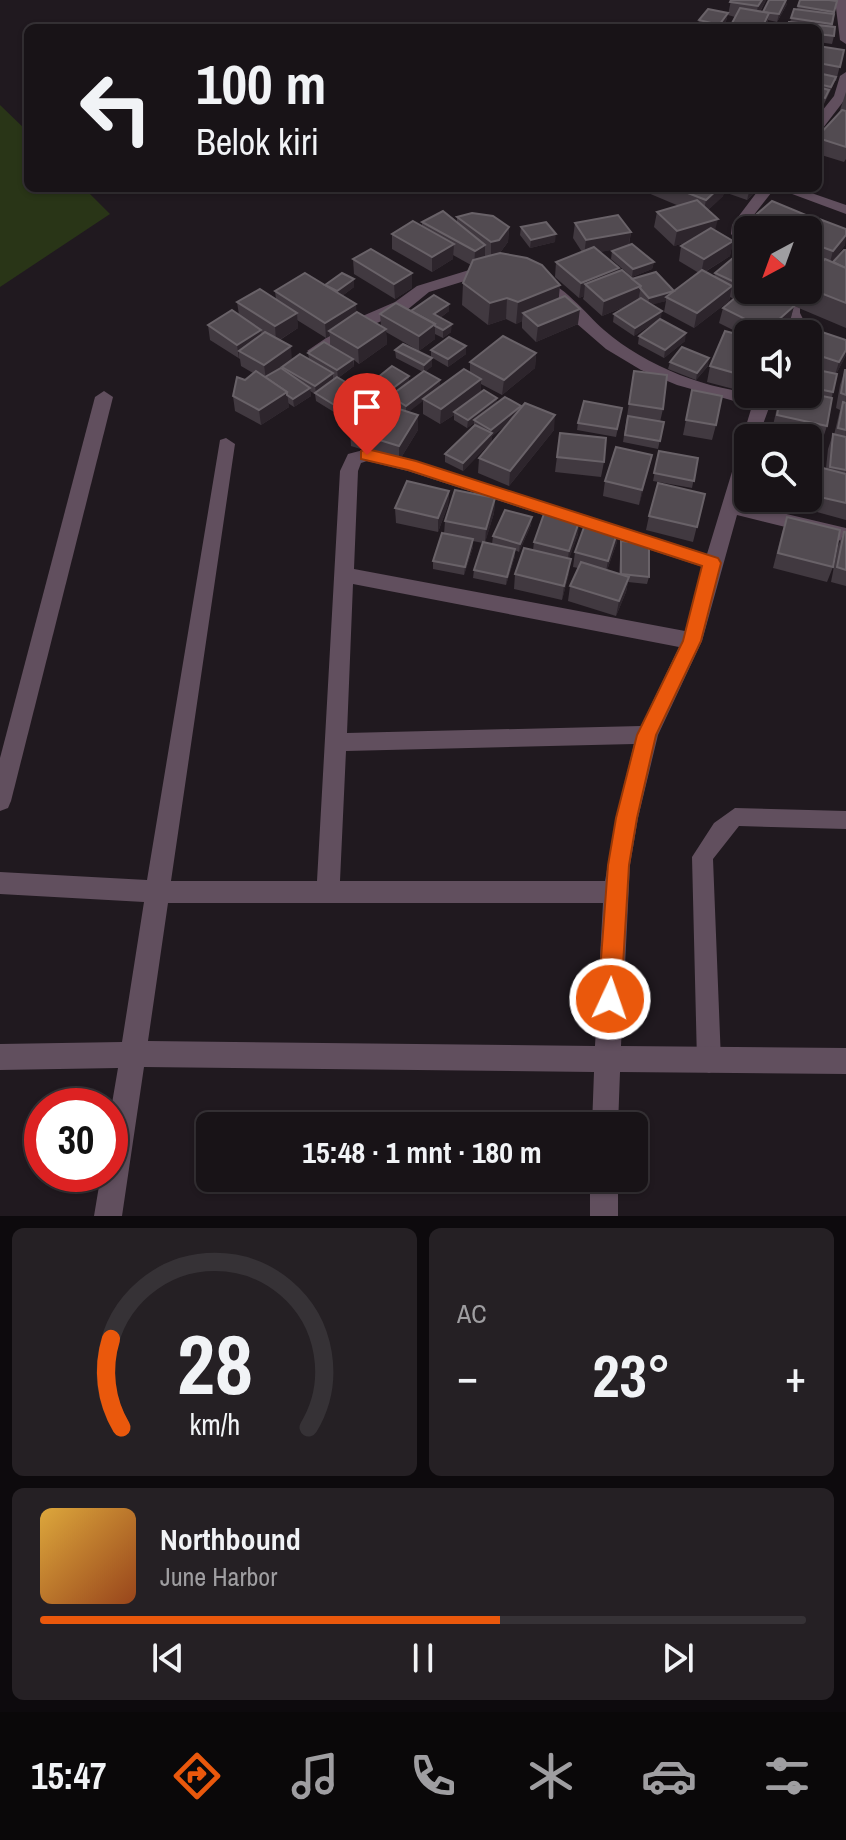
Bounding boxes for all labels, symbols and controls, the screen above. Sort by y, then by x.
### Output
text: 100 m [196,46,326,121]
icon: left [64,56,168,160]
text: Belok kiri [196,118,319,166]
north arrow [734,216,822,304]
map controls [734,216,822,512]
button: sound [734,320,822,408]
pin [333,373,401,455]
icon: arrive [345,385,389,429]
button: search [734,424,822,512]
position arrow [568,957,652,1041]
speed limit sign: 30 [24,1088,128,1192]
text: 15:48 · 1 mnt · 180 m [302,1132,542,1172]
text: AC [457,1296,487,1331]
text: 28 [177,1308,252,1420]
text: 23° [592,1335,671,1416]
text: − [457,1346,478,1406]
text: + [785,1346,806,1406]
text: km/h [189,1405,240,1444]
text: Northbound [160,1519,301,1559]
text: June Harbor [160,1559,277,1594]
icon: previous [146,1636,190,1680]
icon: pause [401,1636,445,1680]
icon: next [656,1636,700,1680]
icon: directions [169,1748,225,1804]
icon: music [287,1748,343,1804]
icon: phone [405,1748,461,1804]
icon: climate [523,1748,579,1804]
icon: car [641,1748,697,1804]
icon: filters [759,1748,815,1804]
text: 15:47 [31,1752,107,1800]

